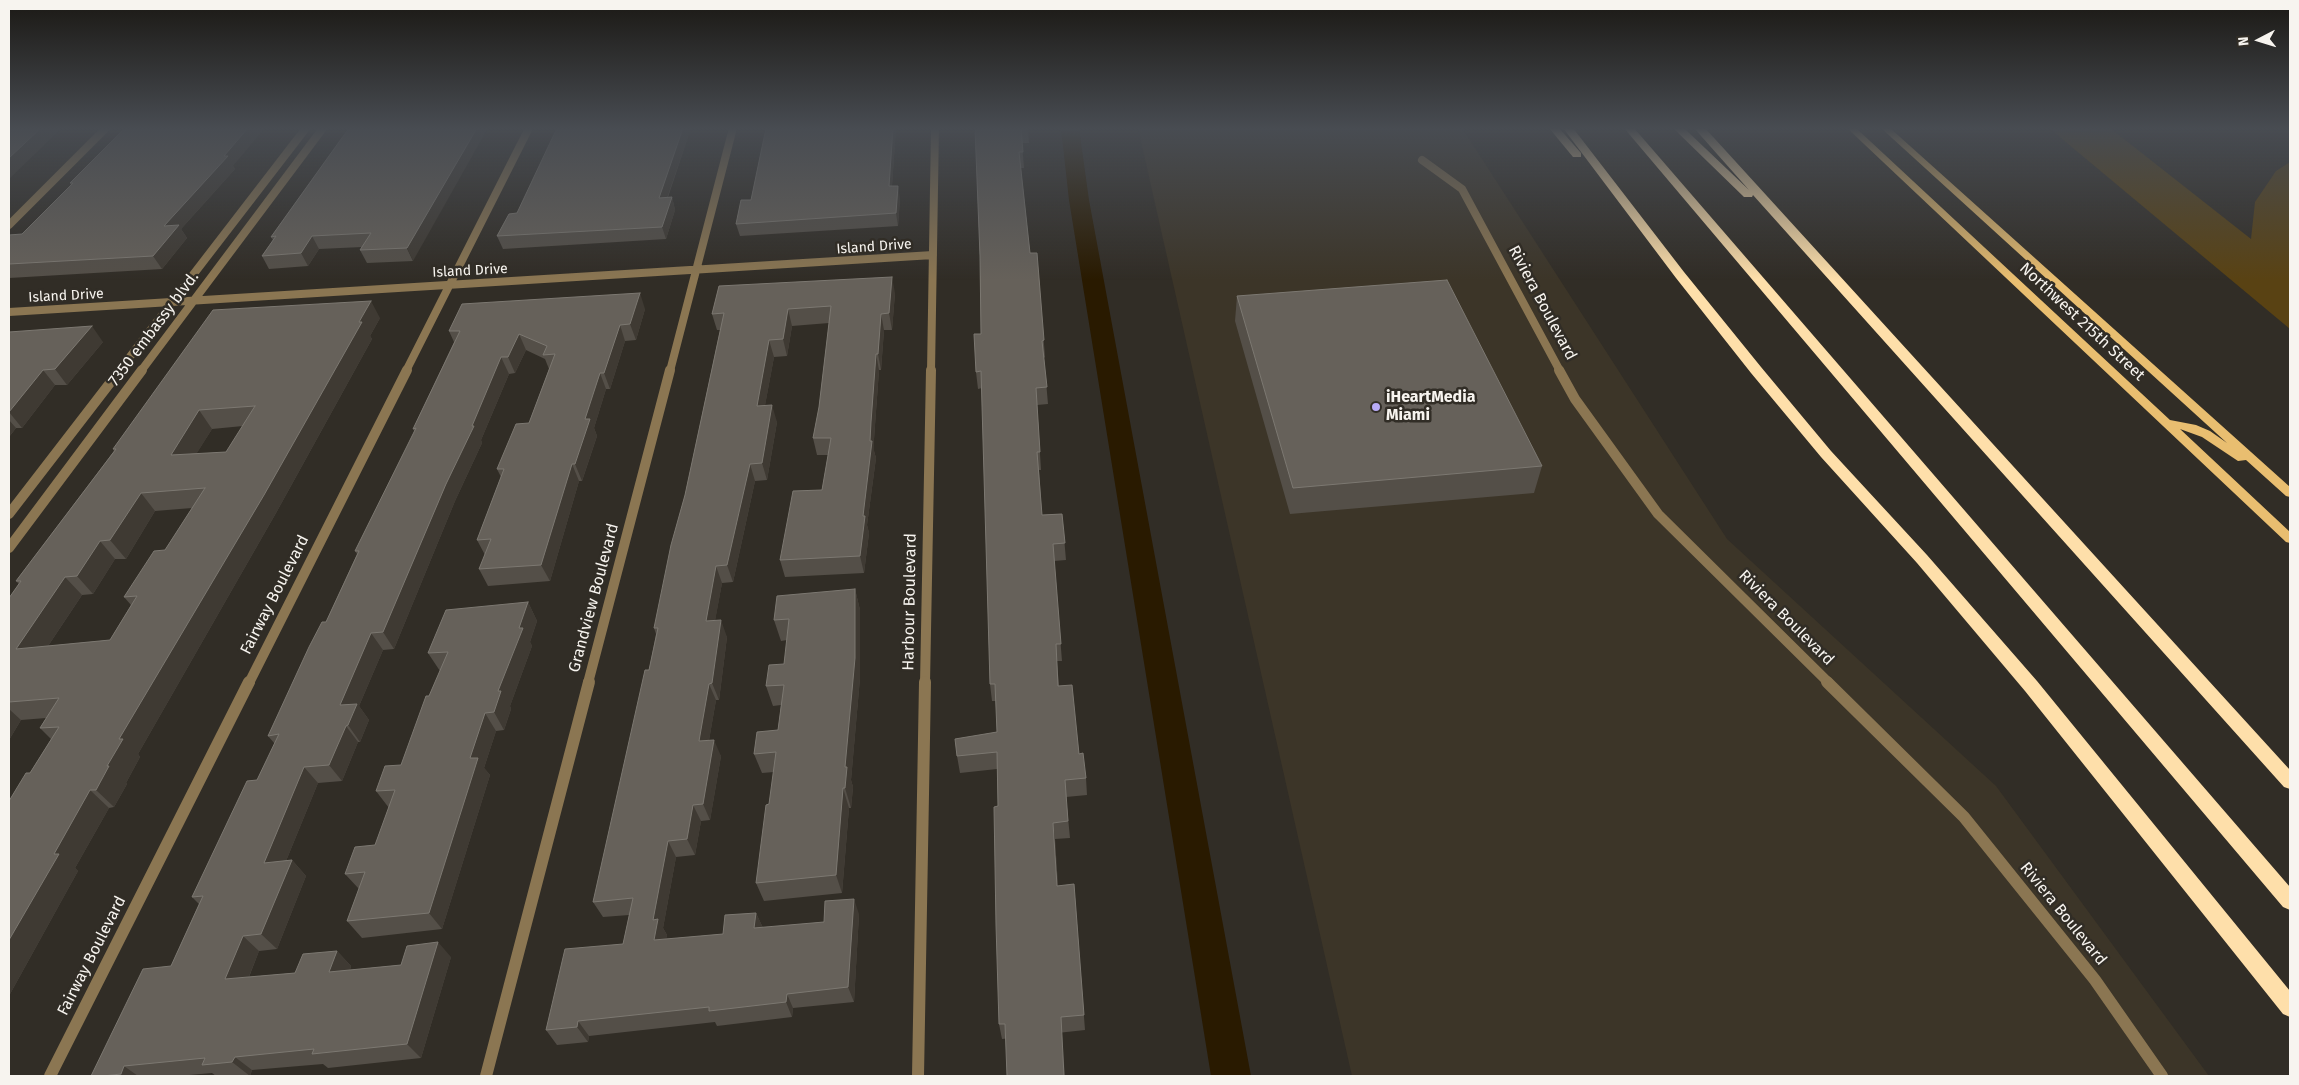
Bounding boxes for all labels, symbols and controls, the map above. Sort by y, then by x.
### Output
north arrow [2234,15,2284,65]
text: N [2235,36,2252,47]
street label: Island Drive [836,236,912,258]
street label: Riviera Boulevard [1504,242,1580,364]
street label: Northwest 215th Street [2015,259,2149,385]
street label: Island Drive [432,261,508,281]
street label: 7350 embassy blvd. [105,268,203,390]
street label: Island Drive [28,286,104,306]
place label: iHeartMedia Miami [1386,388,1475,426]
marker: iHeartMedia Miami [1370,401,1382,413]
street label: Grandview Boulevard [565,521,623,675]
street label: Fairway Boulevard [237,532,313,658]
street label: Harbour Boulevard [899,533,921,671]
street label: Riviera Boulevard [1734,566,1838,670]
street label: Riviera Boulevard [2016,859,2110,969]
street label: Fairway Boulevard [54,893,130,1019]

